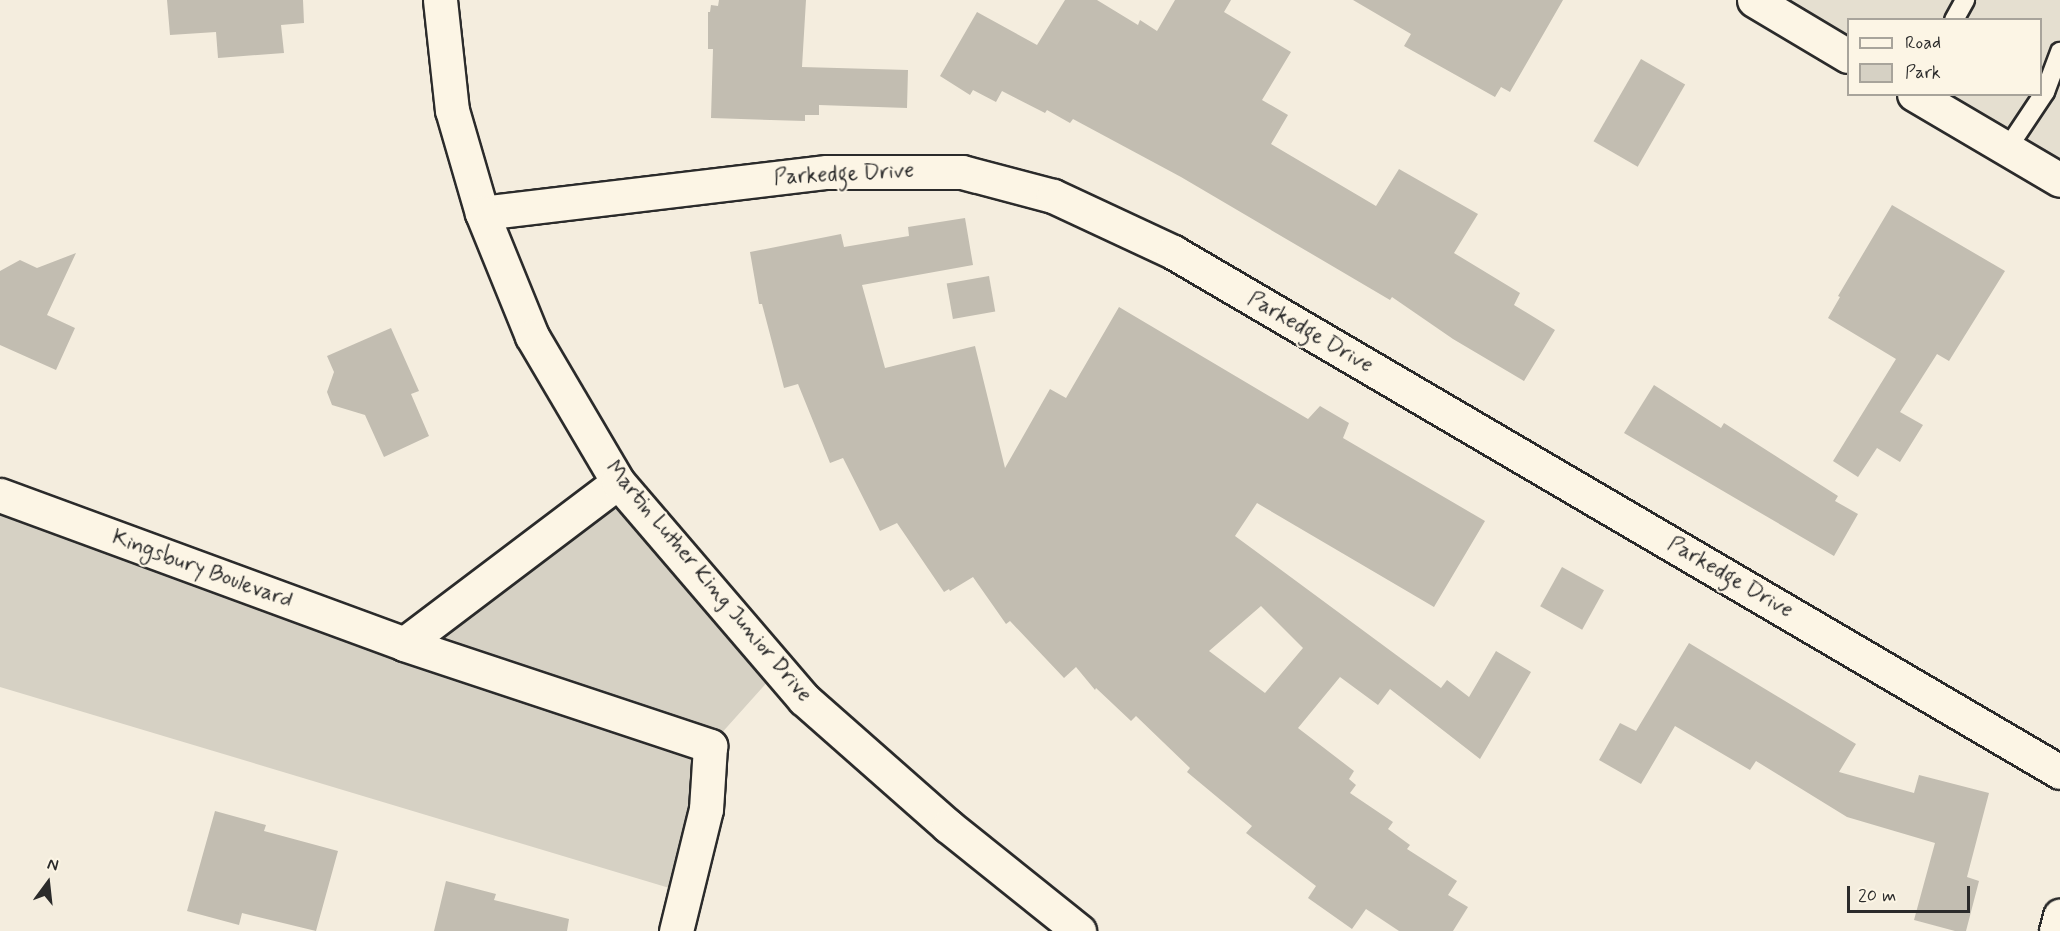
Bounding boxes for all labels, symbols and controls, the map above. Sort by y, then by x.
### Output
legend [1847,18,2042,96]
text: Road [1905,31,1941,55]
text: Park [1905,61,1941,85]
street label: Parkedge Drive [774,158,914,192]
street label: Parkedge Drive [1243,287,1377,379]
street label: Martin Luther King Junior Drive [601,458,815,706]
street label: Kingsbury Boulevard [108,525,296,615]
street label: Parkedge Drive [1663,532,1797,624]
north arrow [18,853,78,913]
text: N [45,854,61,877]
scale bar [1850,874,1973,912]
text: 20 m [1858,884,1896,908]

